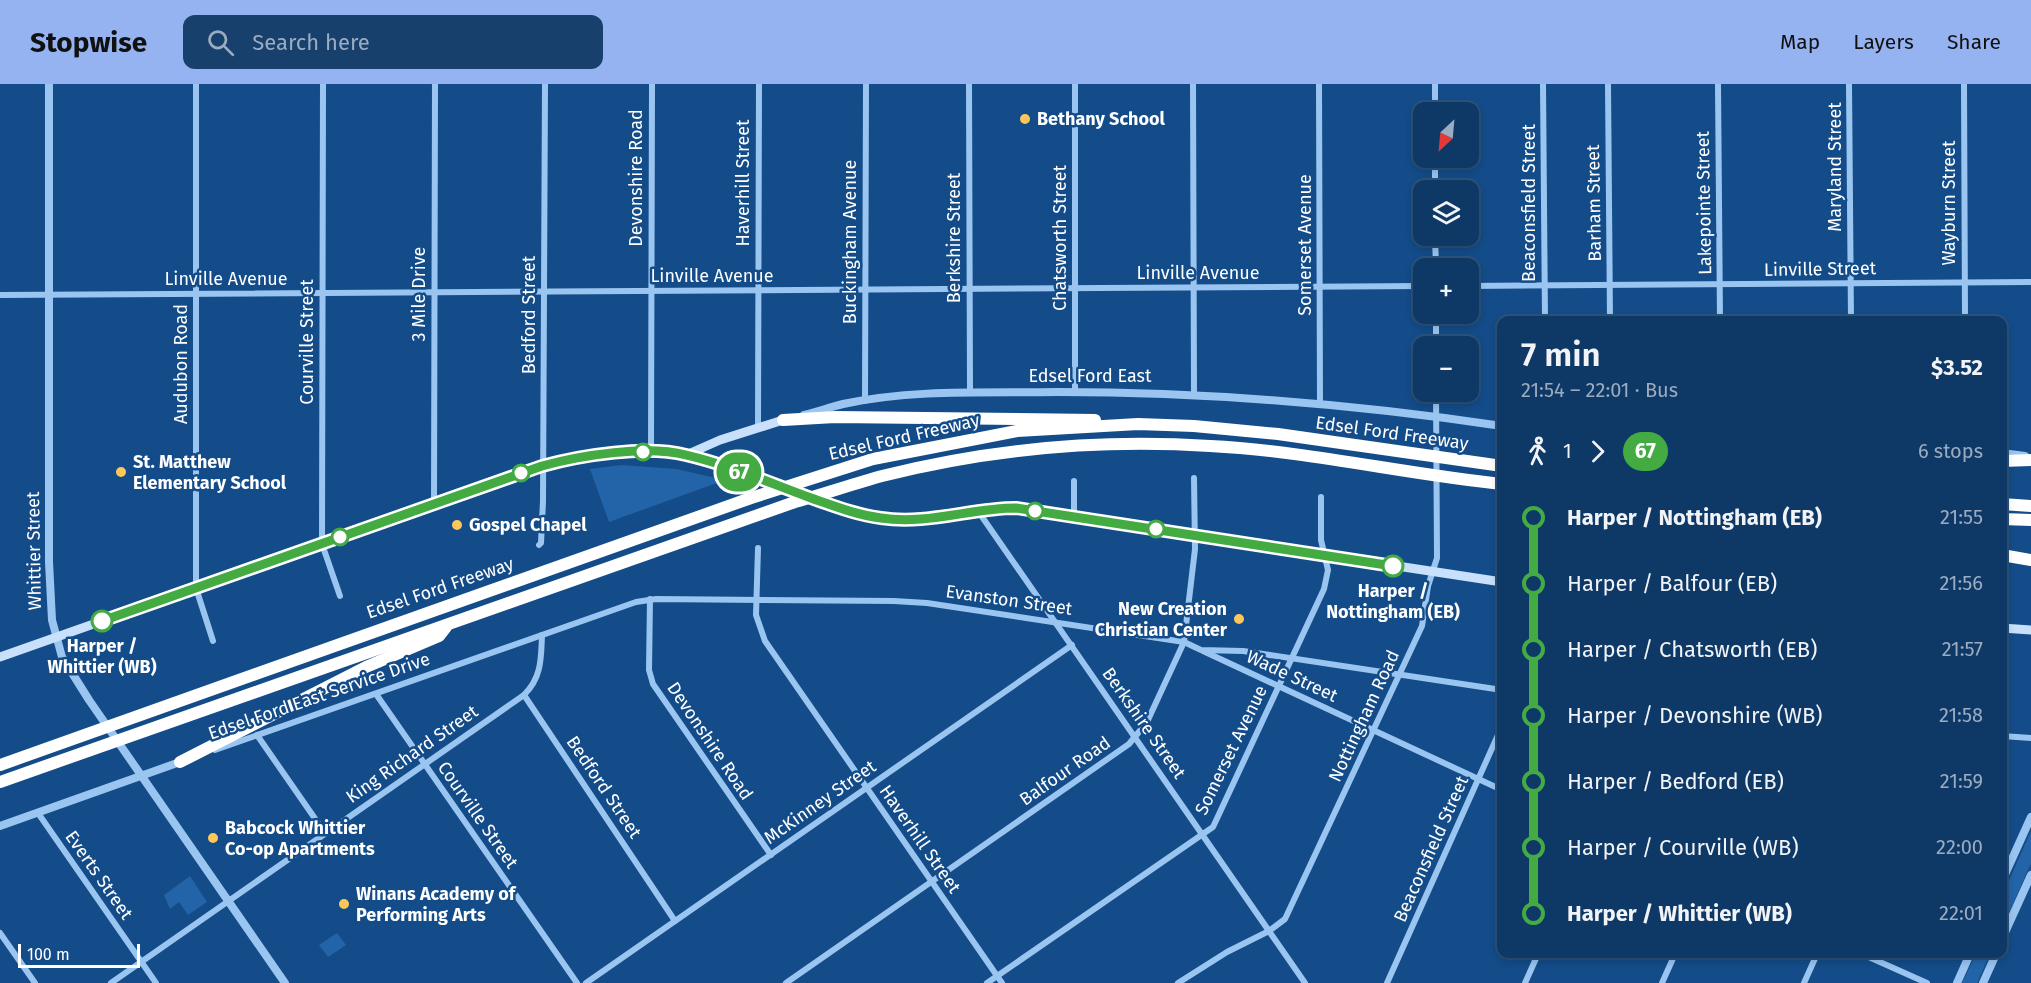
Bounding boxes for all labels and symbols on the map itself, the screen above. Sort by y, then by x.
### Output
north arrow [1413,102,1479,168]
street label: Maryland Street [1824,102,1846,232]
place label: Bethany School [1037,108,1165,130]
street label: Devonshire Road [625,109,647,247]
marker: Bethany School [1018,112,1032,126]
street label: Haverhill Street [732,119,754,247]
street label: Beaconsfield Street [1518,124,1540,282]
street label: Lakepointe Street [1692,130,1716,275]
street label: Wayburn Street [1938,140,1960,265]
street label: Barham Street [1582,144,1606,262]
street label: Buckingham Avenue [839,160,861,324]
street label: Chatsworth Street [1049,164,1071,311]
street label: Berkshire Street [943,172,965,303]
street label: Somerset Avenue [1294,174,1316,316]
street label: 3 Mile Drive [408,247,430,341]
street label: Bedford Street [518,255,540,374]
street label: Linville Street [1764,257,1877,281]
street label: Linville Avenue [1136,262,1260,284]
street label: Linville Avenue [650,265,774,287]
street label: Linville Avenue [164,268,288,290]
street label: Courville Street [296,279,318,405]
street label: Audubon Road [170,304,192,424]
street label: Edsel Ford East [1029,365,1152,387]
street label: Edsel Ford Freeway [826,409,982,465]
street label: Edsel Ford Freeway [1314,411,1470,455]
unlabelled marker [634,443,652,461]
place label: St. Matthew Elementary School [133,451,287,494]
line badge: 67 [712,452,766,492]
unlabelled marker [512,464,530,482]
marker: St. Matthew Elementary School [114,465,128,479]
street label: Whittier Street [22,491,46,611]
unlabelled marker [1026,502,1044,520]
place label: Gospel Chapel [469,514,587,536]
marker: Gospel Chapel [450,518,464,532]
unlabelled marker [1147,520,1165,538]
unlabelled marker [331,528,349,546]
street label: Edsel Ford Freeway [363,552,517,624]
marker: Harper / Nottingham (EB) [1382,555,1404,577]
street label: Evanston Street [944,580,1074,620]
place label: Harper / Nottingham (EB) [1326,580,1460,623]
place label: New Creation Christian Center [1095,598,1228,641]
marker: Harper / Whittier (WB) [91,610,113,632]
marker: New Creation Christian Center [1232,612,1246,626]
place label: Harper / Whittier (WB) [47,635,157,678]
street label: Wade Street [1243,645,1342,707]
street label: Nottingham Road [1324,647,1404,785]
street label: Edsel Ford East Service Drive [205,648,433,744]
street label: Berkshire Street [1098,663,1191,783]
street label: Devonshire Road [662,678,758,804]
street label: Somerset Avenue [1190,682,1272,818]
street label: King Richard Street [342,700,483,808]
street label: Bedford Street [562,732,647,843]
street label: Balfour Road [1015,732,1115,810]
street label: McKinney Street [760,755,881,849]
street label: Courville Street [433,757,523,873]
street label: Beaconsfield Street [1389,772,1473,926]
street label: Haverhill Street [875,781,966,898]
place label: Babcock Whittier Co-op Apartments [225,817,375,860]
street label: Everts Street [60,826,138,924]
marker: Babcock Whittier Co-op Apartments [206,831,220,845]
place label: Winans Academy of Performing Arts [356,883,517,926]
marker: Winans Academy of Performing Arts [337,897,351,911]
scale bar [18,941,140,968]

